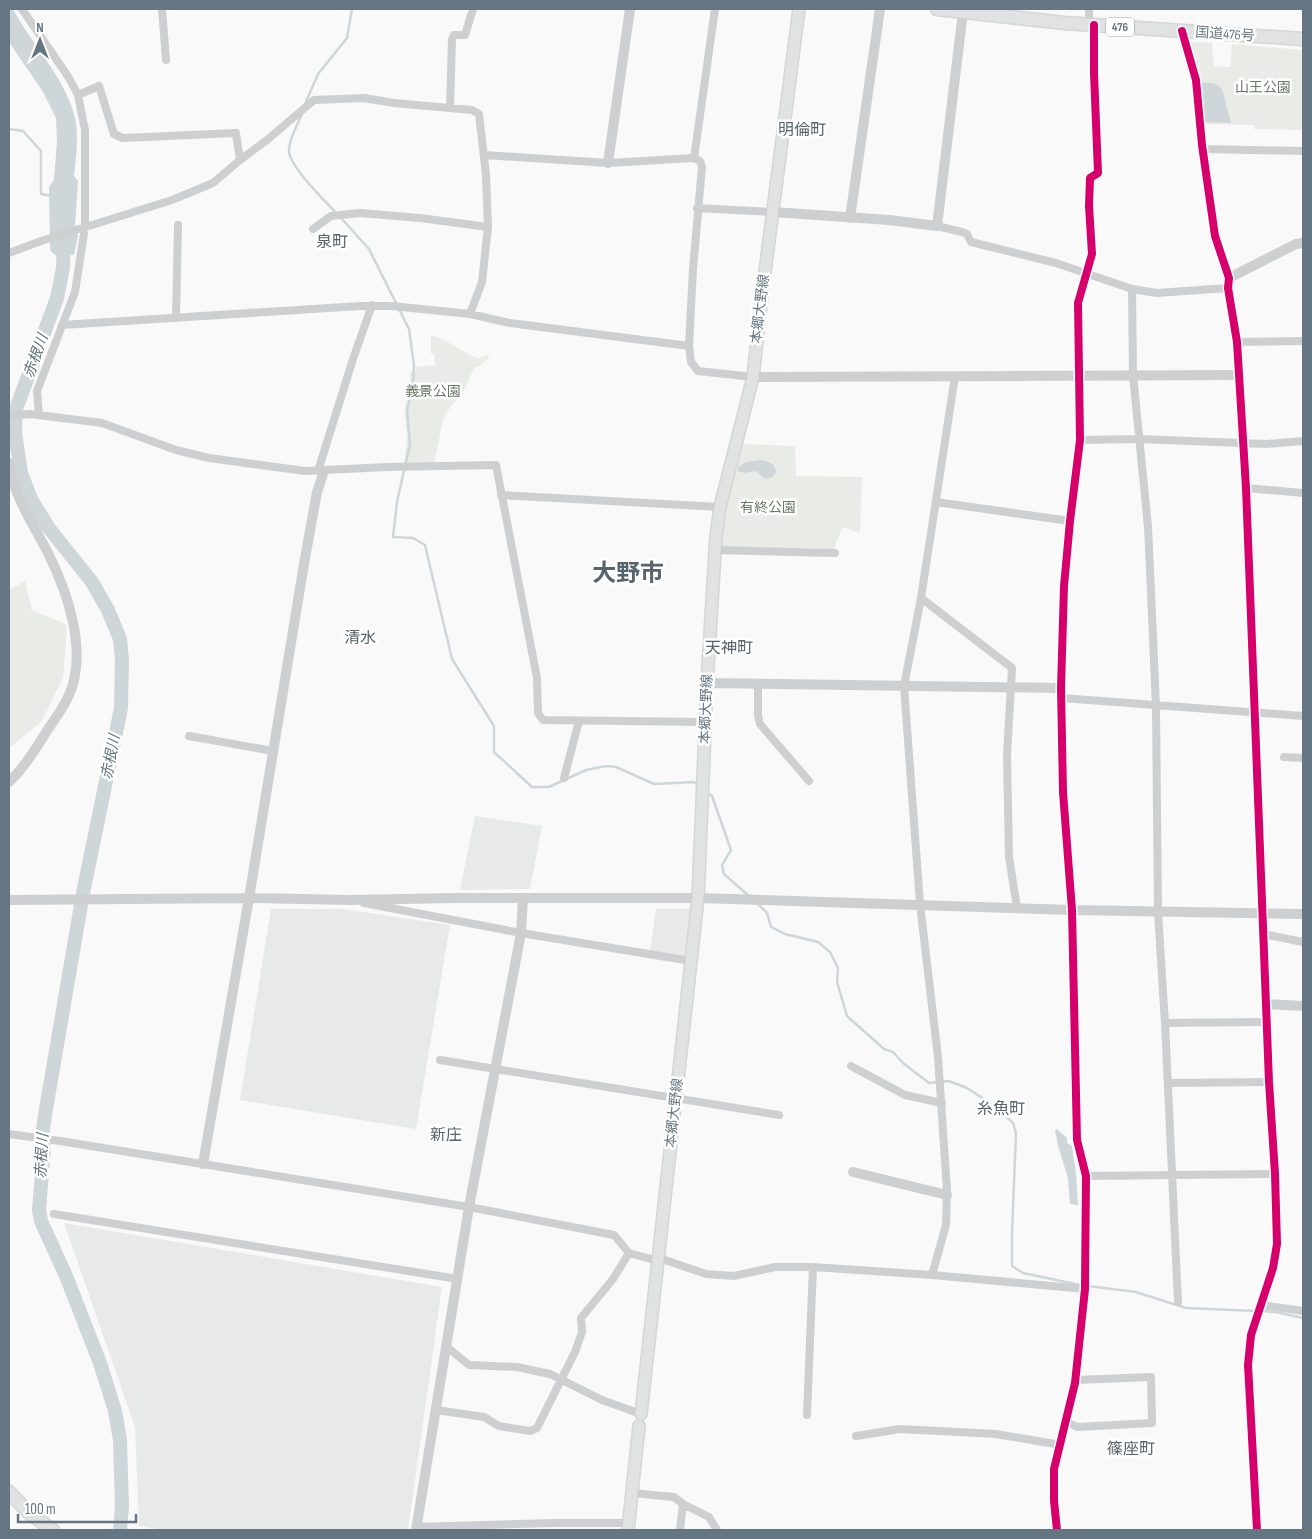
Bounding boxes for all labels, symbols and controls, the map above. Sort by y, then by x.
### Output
north arrow [15,15,65,65]
road number: 476 [1106,18,1134,36]
text: N [36,19,44,36]
street label: 国道476号 [1195,23,1255,45]
park label: 山王公園 [1235,79,1291,96]
district label: 明倫町 [778,121,826,140]
district label: 泉町 [316,233,348,252]
street label: 本郷大野線 [747,273,773,345]
water label: 赤根川 [19,330,53,380]
park label: 義景公園 [405,383,461,400]
park label: 有終公園 [740,499,796,516]
district label: 大野市 [592,559,664,588]
district label: 清水 [344,629,376,648]
district label: 天神町 [705,639,753,658]
street label: 本郷大野線 [696,674,716,744]
water label: 赤根川 [97,731,125,781]
street label: 本郷大野線 [662,1077,686,1149]
district label: 糸魚町 [977,1099,1025,1119]
district label: 新庄 [430,1126,462,1145]
water label: 赤根川 [31,1131,53,1179]
district label: 篠座町 [1107,1440,1155,1459]
scale bar [18,1492,135,1524]
text: 100 m [25,1500,56,1519]

